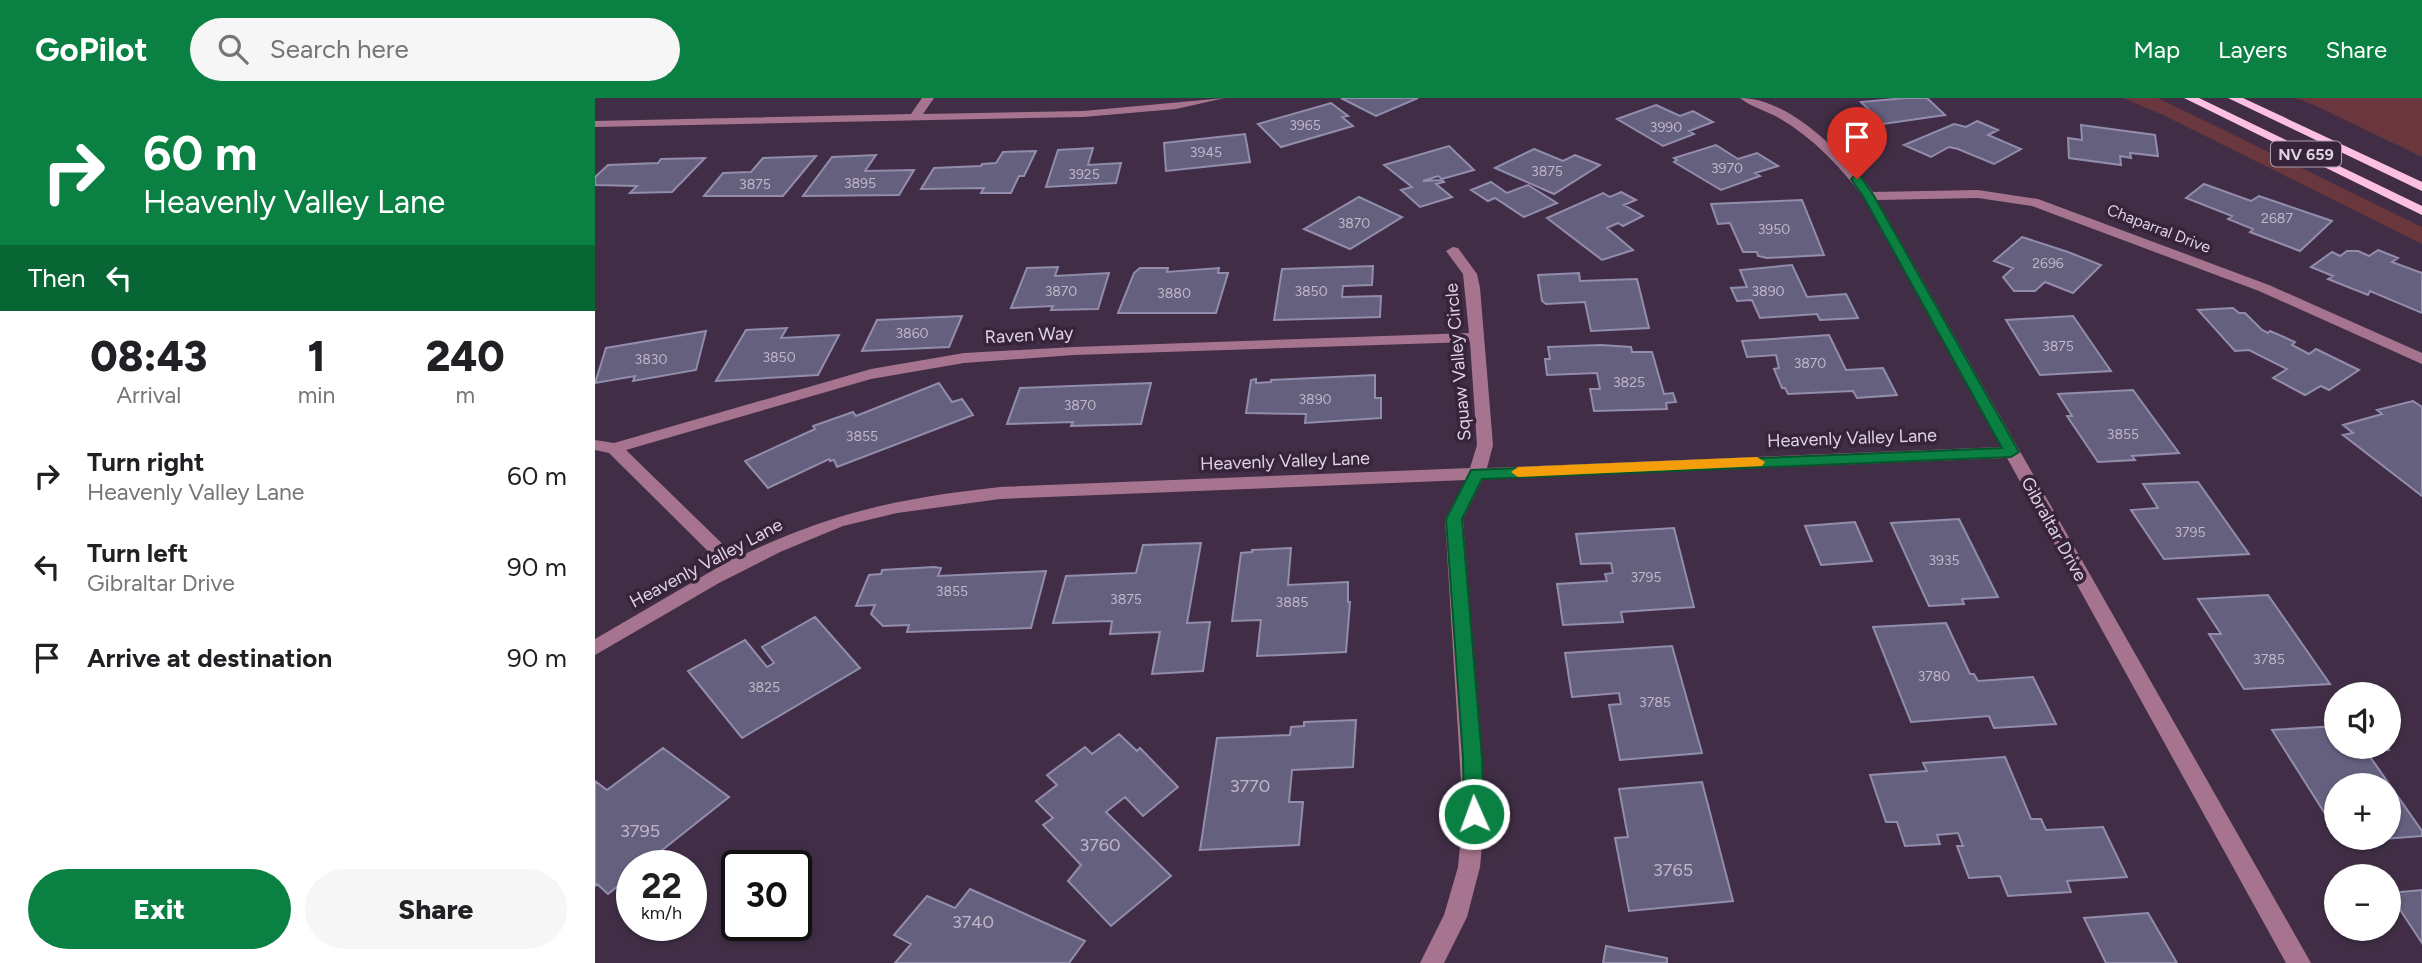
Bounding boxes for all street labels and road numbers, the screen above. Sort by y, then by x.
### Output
road number: NV 659 [2271,142,2341,166]
street label: Chaparral Drive [2104,200,2214,257]
street label: Squaw Valley Circle [1440,282,1476,442]
street label: Raven Way [984,322,1074,348]
street label: Heavenly Valley Lane [1767,424,1938,452]
street label: Heavenly Valley Lane [1200,447,1371,475]
street label: Gibraltar Drive [2016,473,2092,585]
street label: Heavenly Valley Lane [626,513,786,613]

